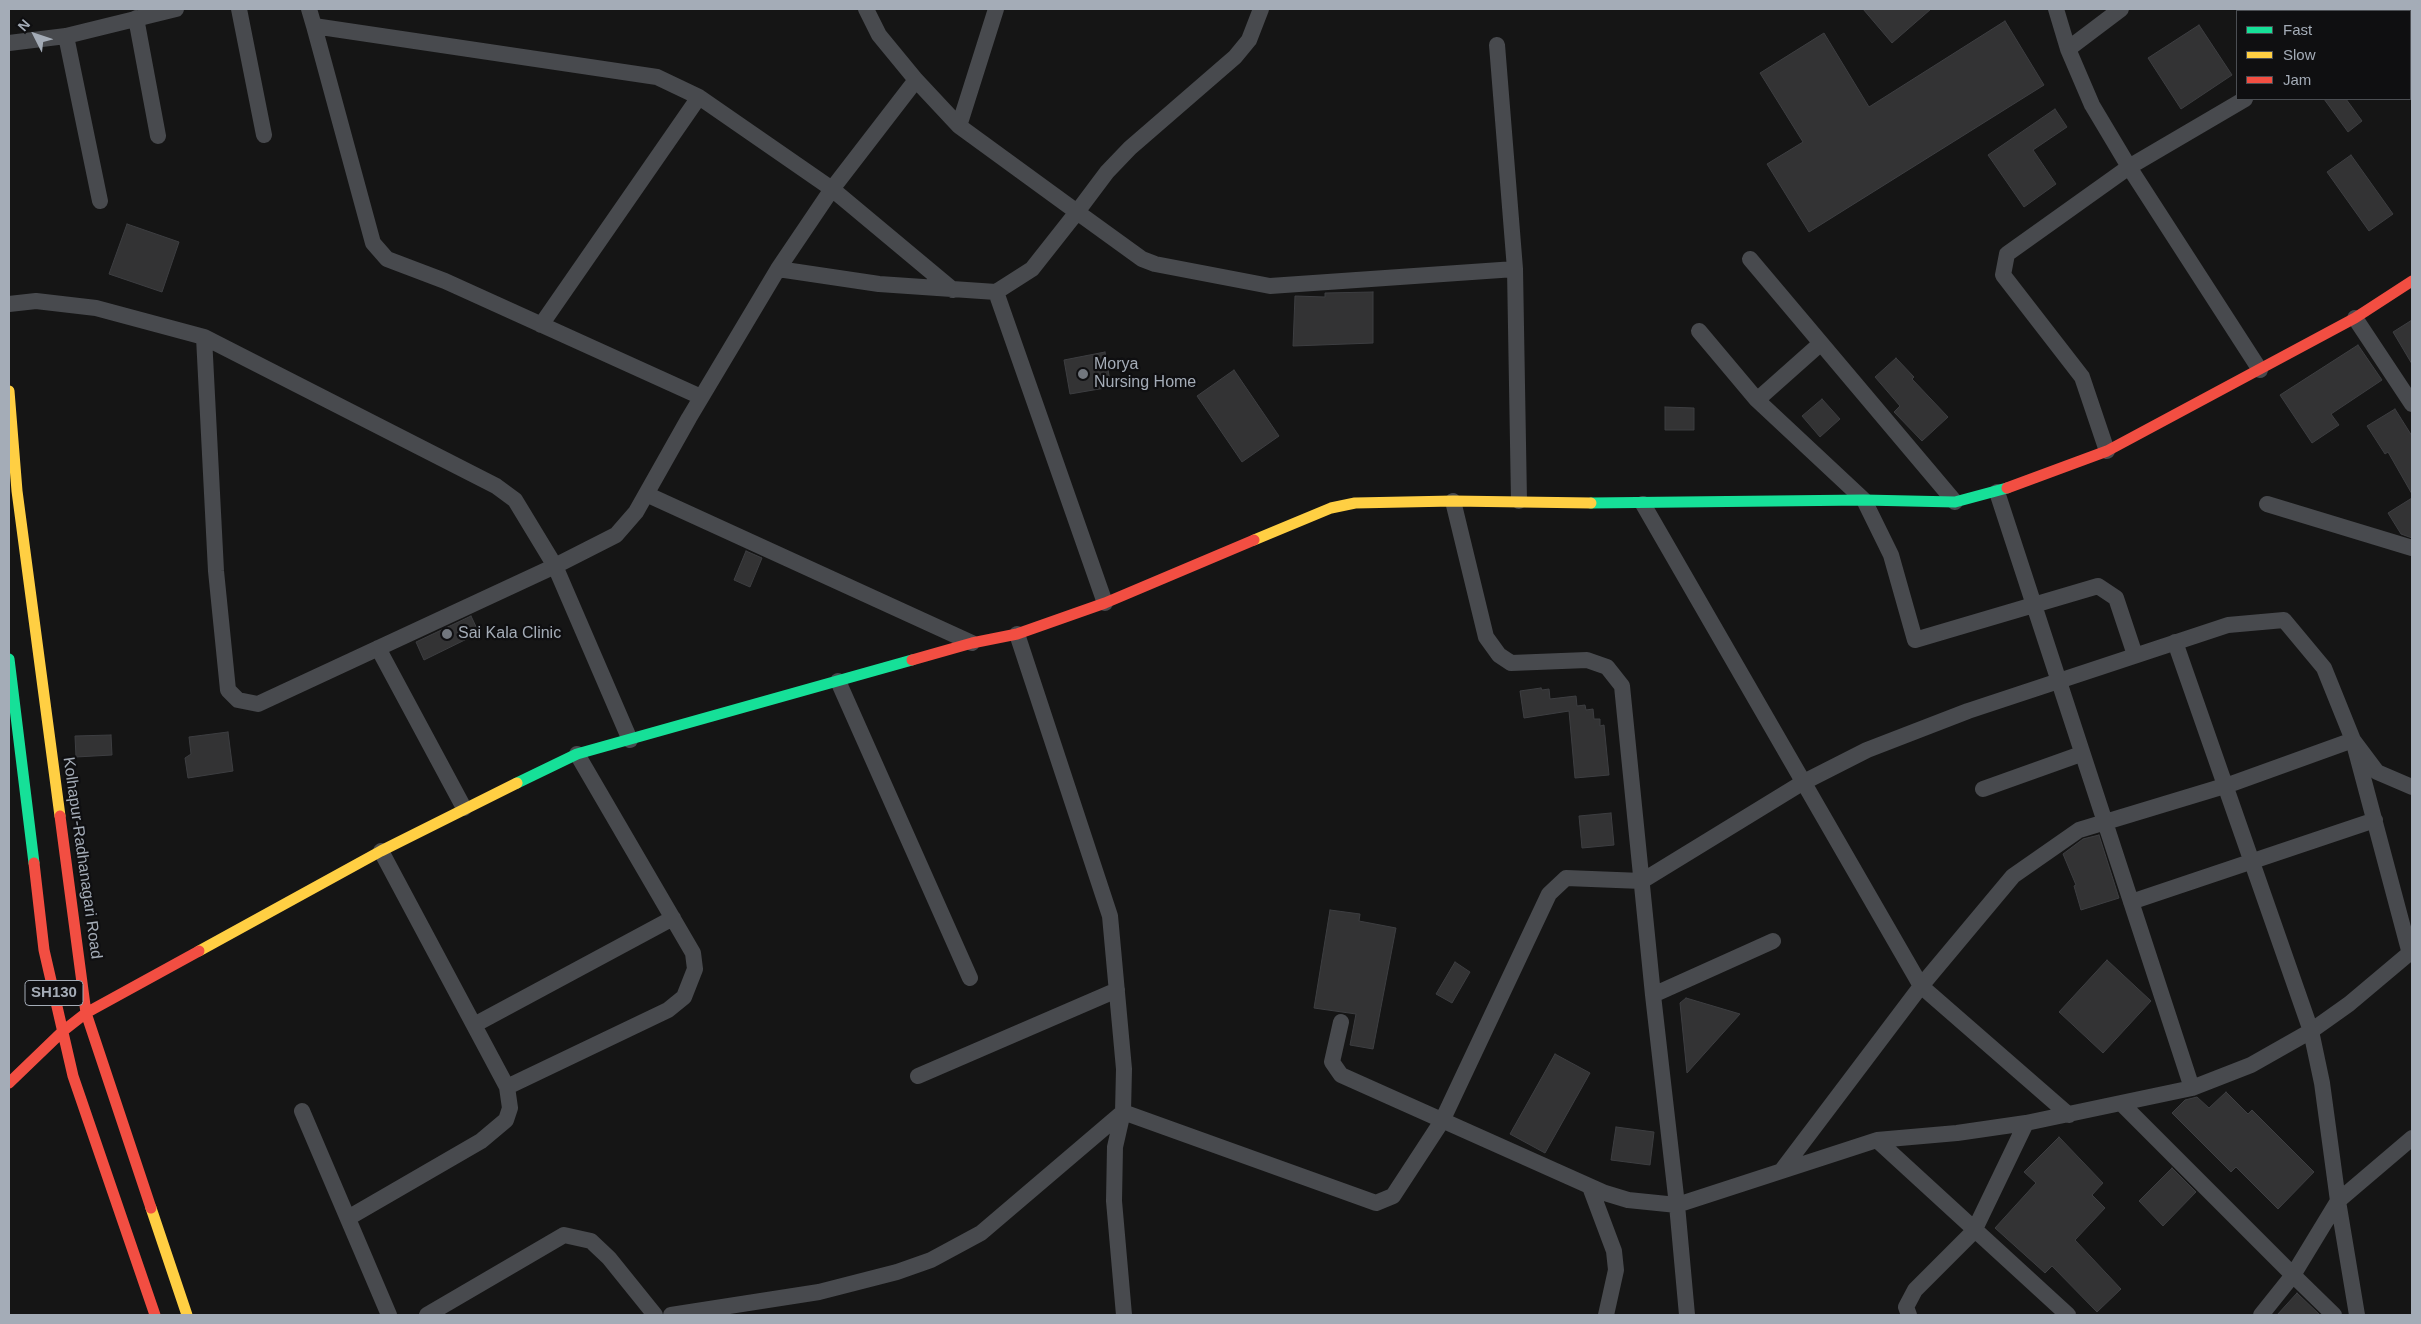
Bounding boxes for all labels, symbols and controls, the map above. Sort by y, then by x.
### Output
north arrow [10,10,60,60]
legend [2236,10,2411,100]
text: N [14,16,33,34]
text: Fast [2283,21,2312,38]
text: Slow [2283,46,2316,63]
text: Jam [2283,71,2311,88]
place label: Morya Nursing Home [1094,355,1196,393]
marker: Morya Nursing Home [1076,367,1090,381]
place label: Sai Kala Clinic [458,624,561,644]
marker: Sai Kala Clinic [440,627,454,641]
street label: Kolhapur-Radhanagari Road [58,756,106,960]
road number: SH130 [25,980,83,1006]

